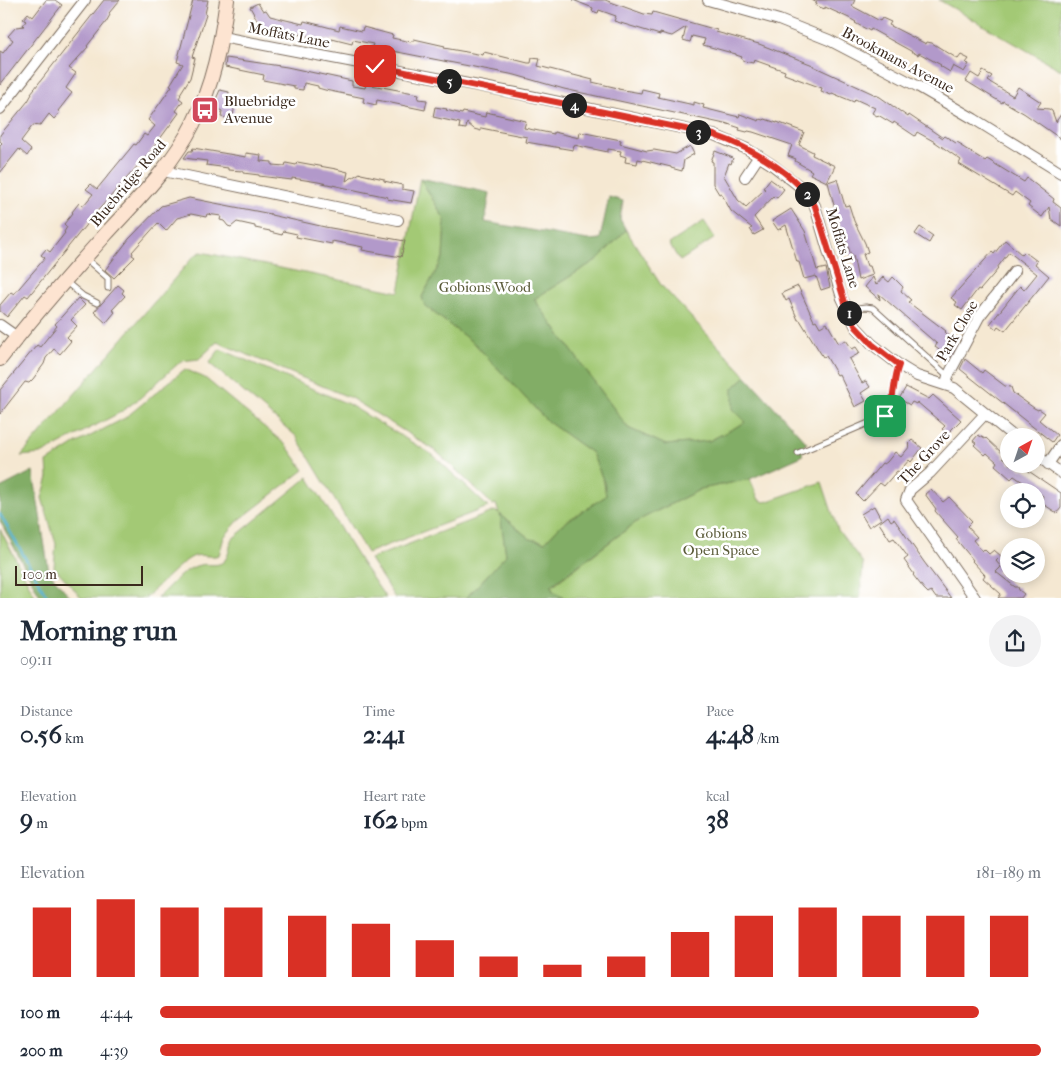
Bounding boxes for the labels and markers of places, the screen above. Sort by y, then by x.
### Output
pin [354,45,396,87]
pin: 5 [436,68,462,94]
place label: Bluebridge Avenue [223,92,296,127]
pin: 4 [562,92,586,118]
bus stop icon: Bluebridge Avenue [190,95,220,125]
pin: 3 [686,120,710,144]
pin: 2 [794,182,820,206]
pin: 1 [836,300,862,326]
pin [864,395,906,437]

